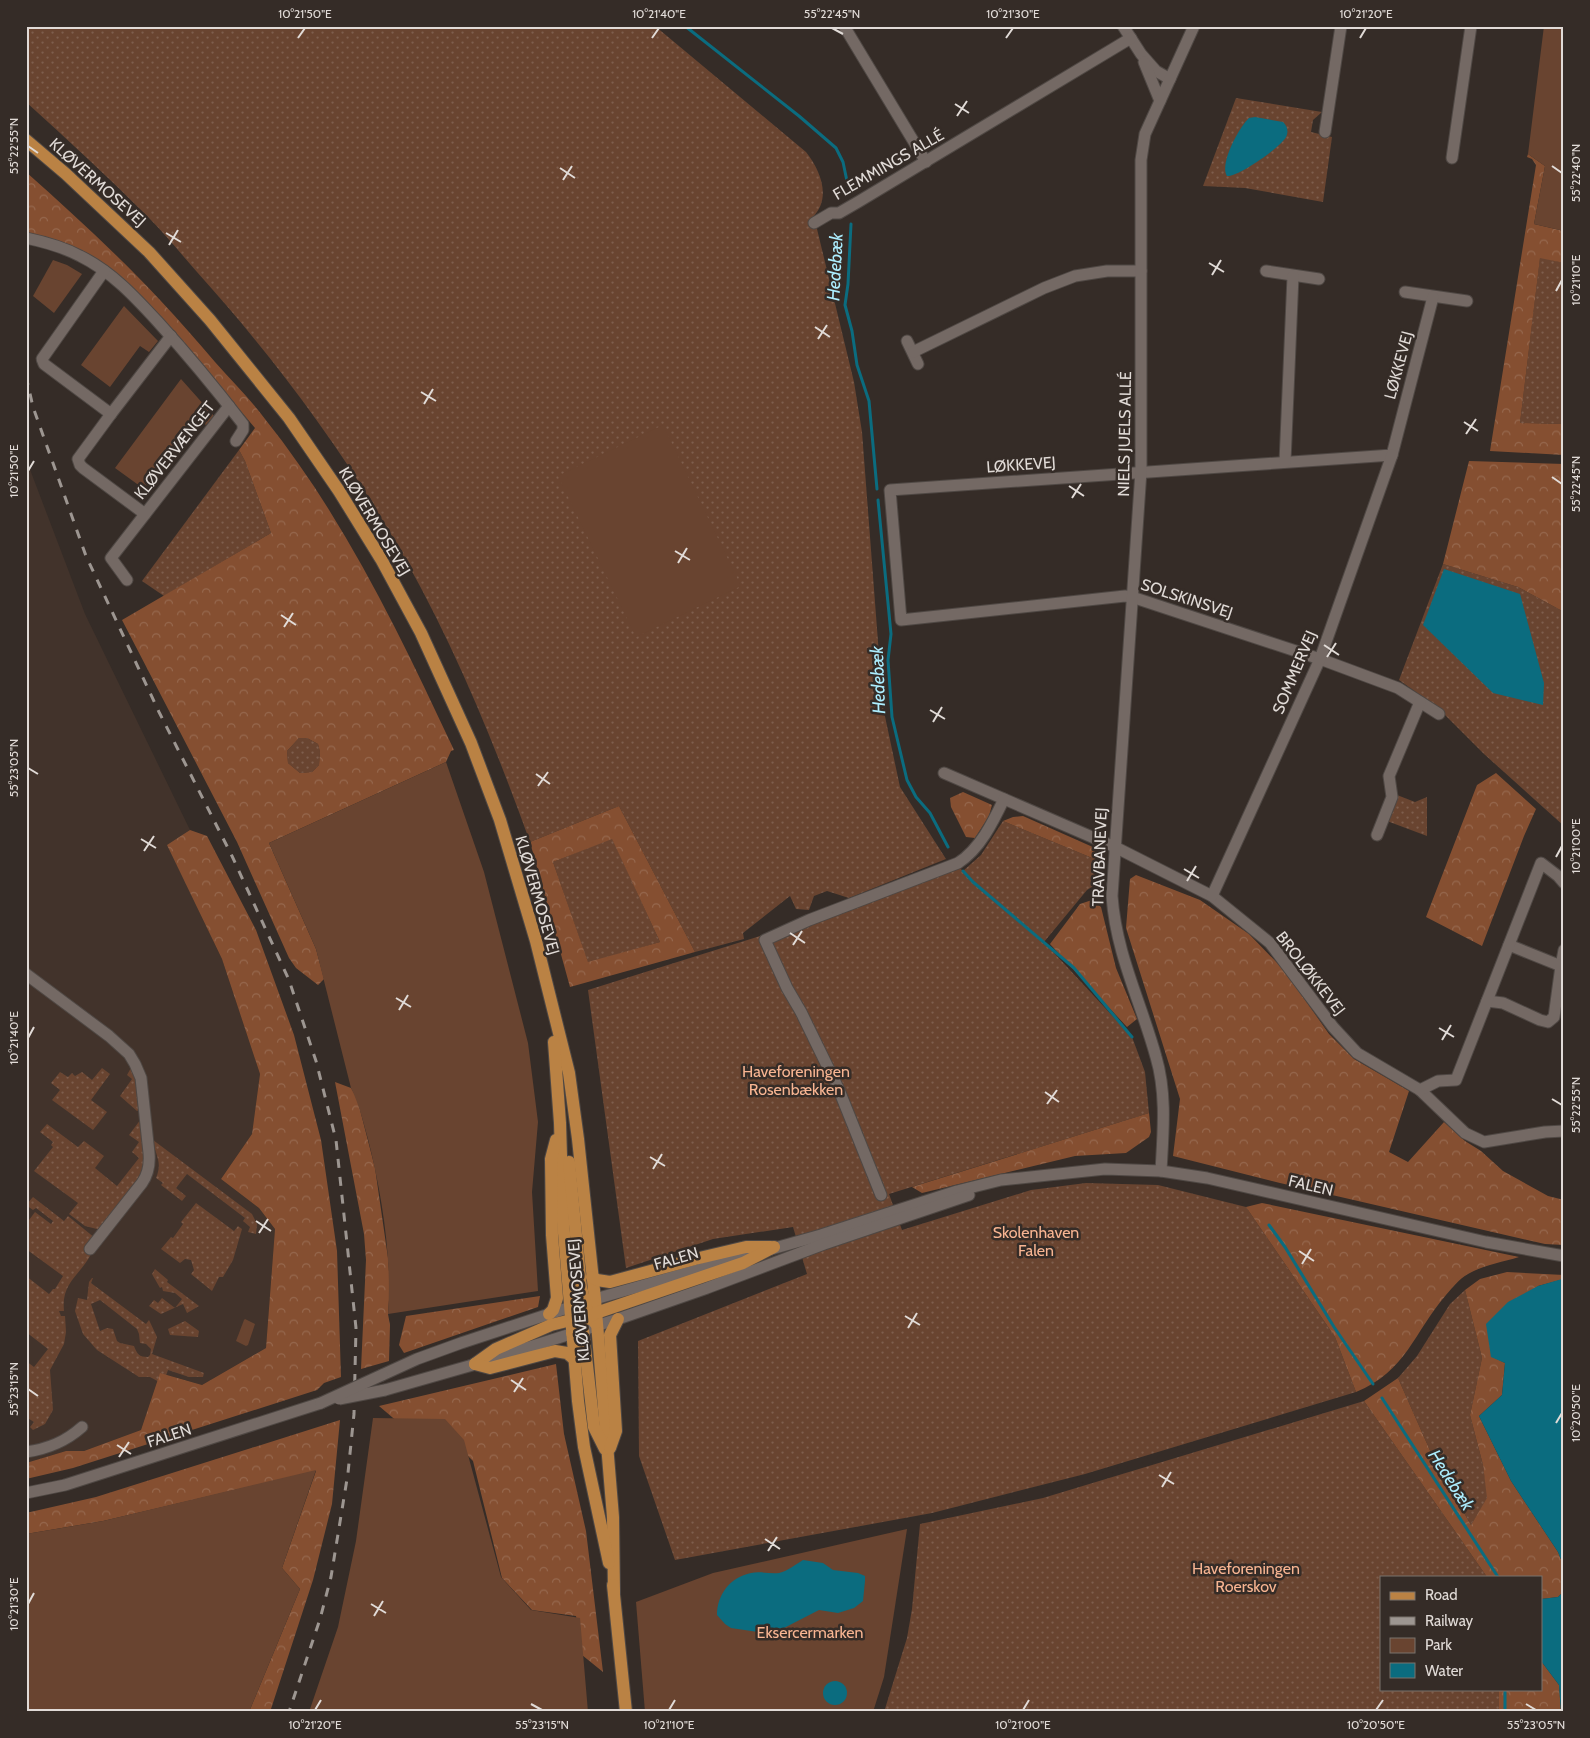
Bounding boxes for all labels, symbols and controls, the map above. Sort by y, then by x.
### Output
text: 10°21'50"E [278,6,332,21]
text: 10°21'40"E [632,6,686,21]
text: 55°22'45"N [804,6,860,21]
text: 10°21'30"E [986,6,1040,21]
text: 10°21'20"E [1339,6,1393,21]
text: 55°22'55"N [6,118,21,174]
street label: FLEMMINGS ALLÉ [829,125,947,204]
street label: KLØVERMOSEVEJ [46,134,150,231]
text: 55°22'40"N [1568,144,1583,202]
water label: Hedebæk [822,231,848,302]
text: 10°21'10"E [1568,254,1583,305]
street label: LØKKEVEJ [1380,329,1417,401]
street label: NIELS JUELS ALLÉ [1114,371,1135,497]
street label: KLØVERVÆNGET [130,397,219,503]
text: 10°21'50"E [6,444,21,498]
street label: LØKKEVEJ [986,453,1056,476]
text: 55°22'45"N [1568,456,1583,512]
street label: KLØVERMOSEVEJ [335,464,414,579]
street label: SOLSKINSVEJ [1139,575,1235,622]
street label: SOMMERVEJ [1268,628,1321,717]
water label: Hedebæk [866,644,890,714]
text: 55°23'05"N [6,739,21,797]
street label: TRAVBANEVEJ [1088,807,1111,907]
text: 10°21'00"E [1568,818,1583,874]
street label: KLØVERMOSEVEJ [511,833,564,957]
street label: BROLØKKEVEJ [1272,928,1349,1019]
text: 10°21'40"E [6,1011,21,1065]
park label: Haveforeningen Rosenbækken [742,1062,850,1099]
text: 55°22'55"N [1568,1077,1583,1133]
street label: FALEN [1287,1171,1335,1200]
park label: Skolenhaven Falen [993,1223,1079,1260]
street label: KLØVERMOSEVEJ [564,1238,593,1362]
street label: FALEN [652,1243,701,1274]
text: 55°23'15"N [6,1362,21,1416]
text: 10°20'50"E [1568,1384,1583,1442]
street label: FALEN [145,1419,194,1452]
water label: Hedebæk [1423,1445,1480,1516]
park label: Haveforeningen Roerskov [1192,1559,1300,1596]
legend [1380,1576,1542,1690]
text: 10°21'30"E [6,1577,21,1631]
text: Road [1425,1586,1458,1604]
text: Railway [1425,1612,1474,1630]
park label: Eksercermarken [757,1623,863,1642]
text: Park [1425,1636,1452,1654]
text: Water [1425,1662,1463,1680]
text: 10°21'20"E [288,1717,342,1732]
text: 55°23'15"N [515,1717,569,1732]
text: 10°21'10"E [644,1717,695,1732]
text: 10°21'00"E [995,1717,1051,1732]
text: 10°20'50"E [1347,1717,1405,1732]
text: 55°23'05"N [1507,1717,1565,1732]

